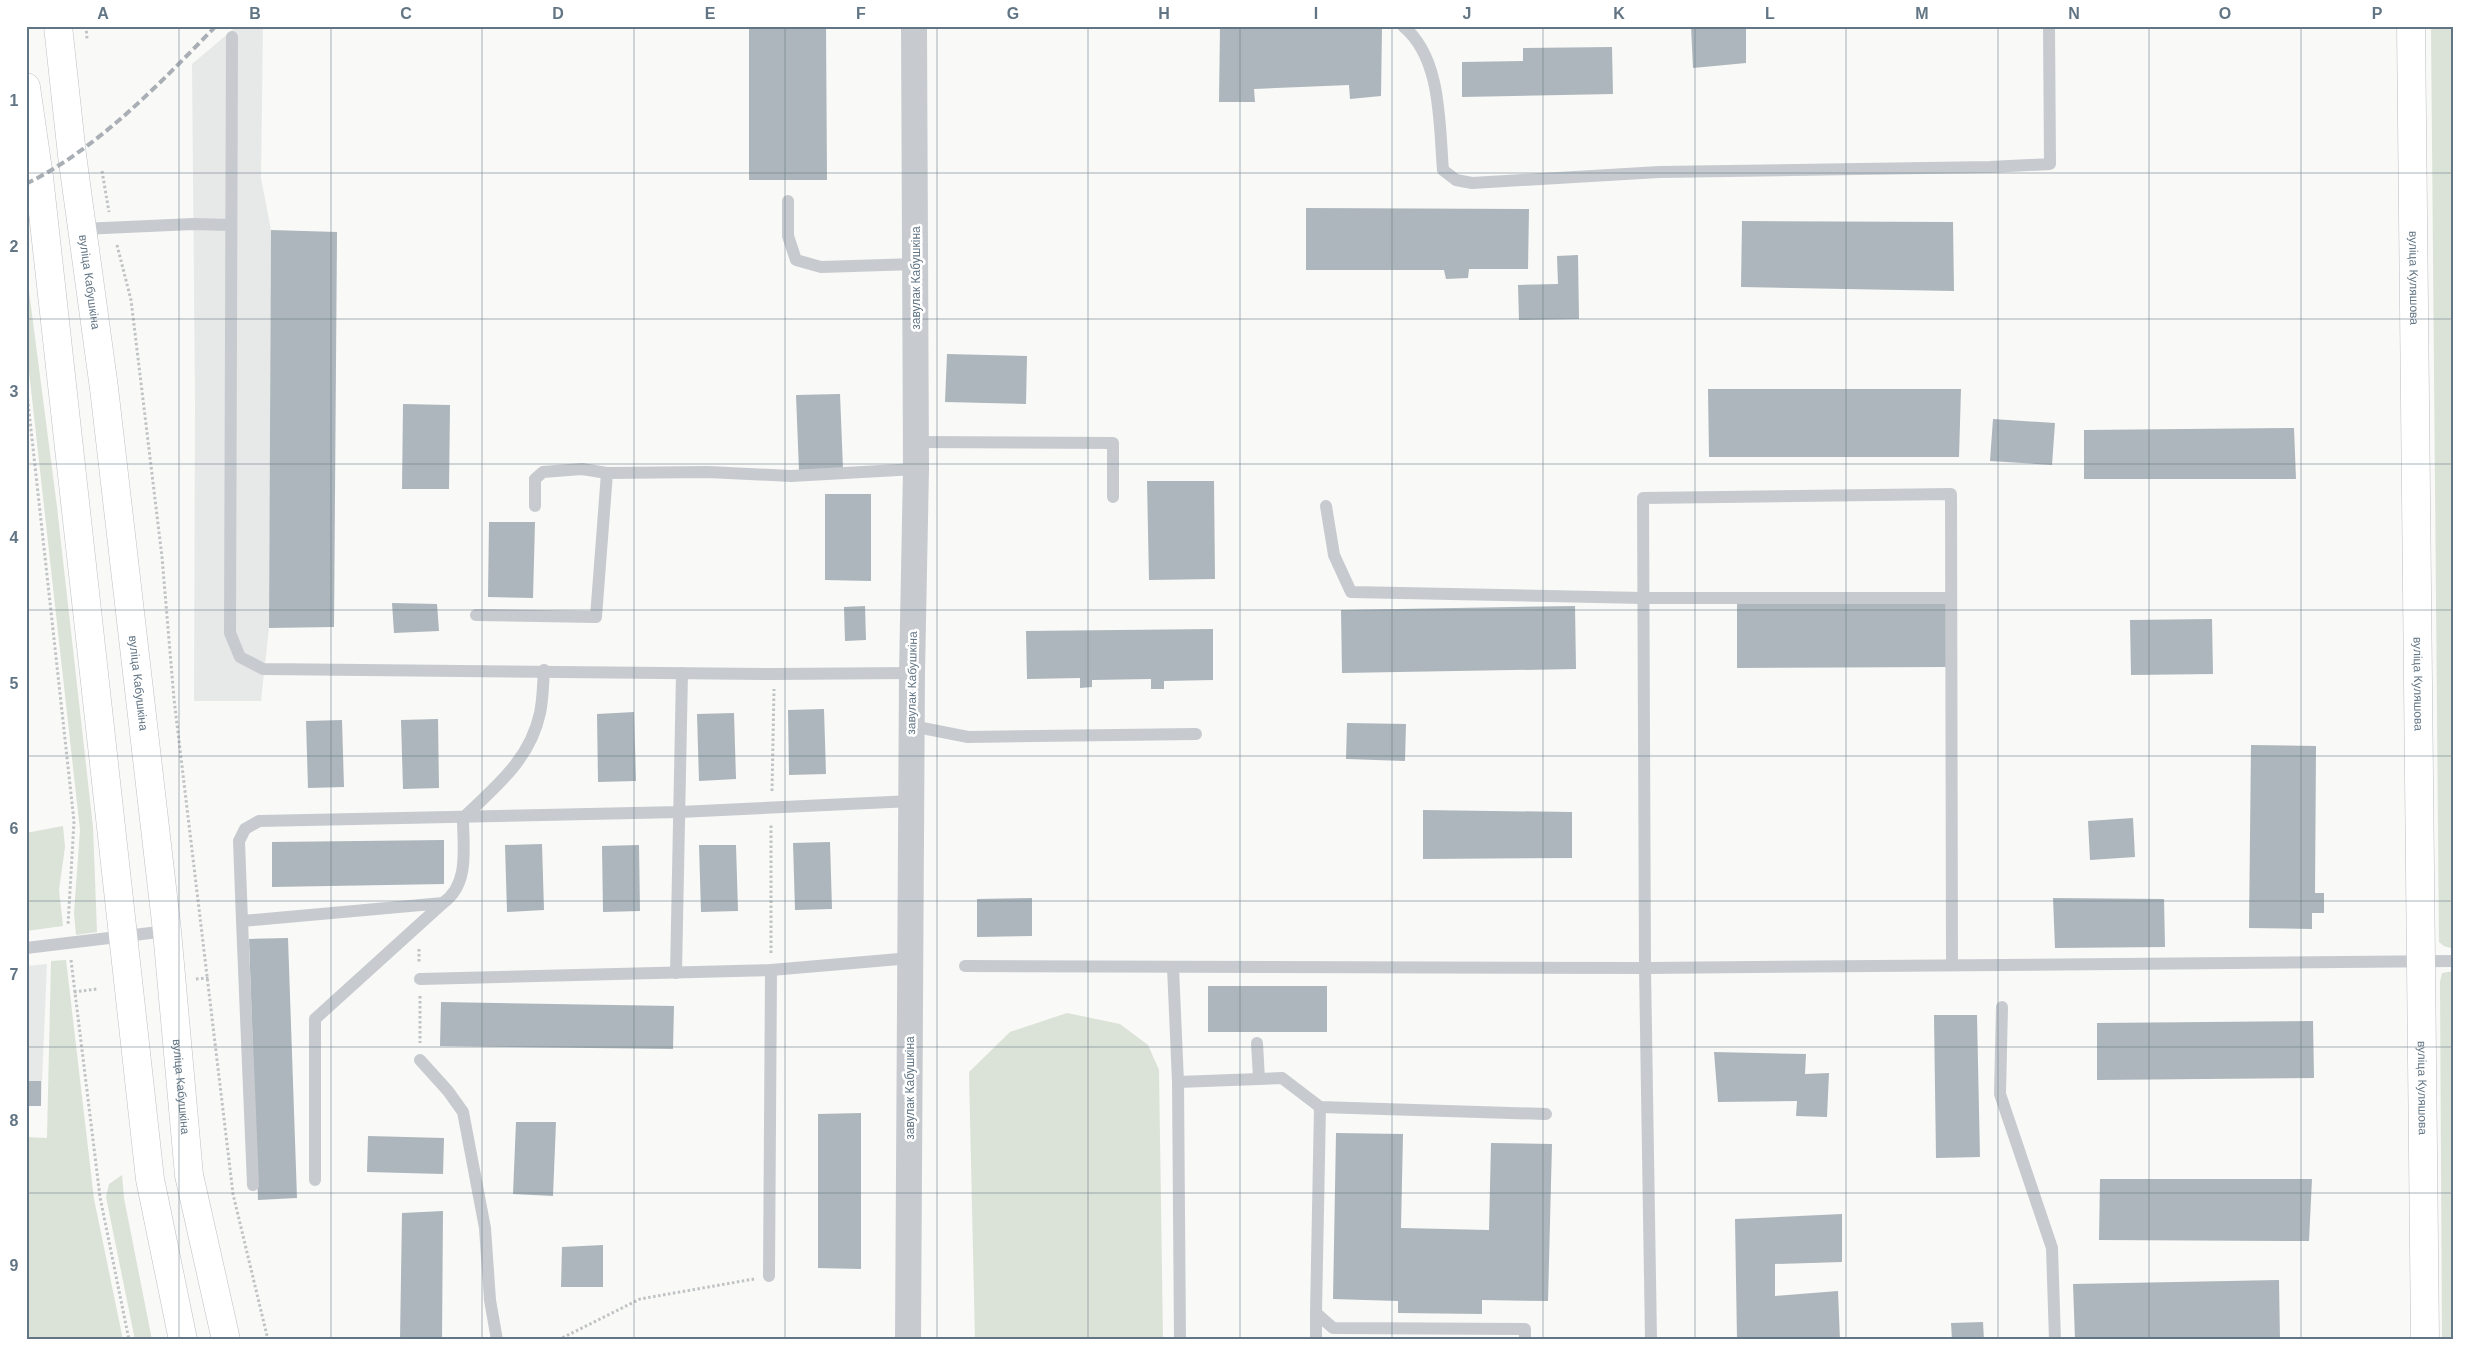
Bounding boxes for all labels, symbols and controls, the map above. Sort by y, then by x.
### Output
text: A [97,5,109,22]
text: B [249,5,261,22]
text: C [400,5,412,22]
text: D [552,5,564,22]
text: E [705,5,716,22]
text: F [856,5,866,22]
text: G [1007,5,1019,22]
text: H [1158,5,1170,22]
text: I [1314,5,1318,22]
text: J [1463,5,1471,22]
text: K [1613,5,1625,22]
text: L [1765,5,1775,22]
text: M [1915,5,1929,22]
text: N [2068,5,2080,22]
text: O [2219,5,2231,22]
text: P [2372,5,2383,22]
text: 1 [10,92,19,109]
street label: завулак Кабушкіна [909,226,923,330]
street label: вуліца Куляшова [2406,231,2421,325]
street label: вуліца Кабушкіна [76,234,103,331]
text: 2 [10,238,19,255]
text: 3 [10,383,19,400]
text: 4 [10,529,19,546]
street label: завулак Кабушкіна [904,631,920,735]
street label: вуліца Кабушкіна [126,635,151,732]
street label: вуліца Куляшова [2411,637,2426,731]
text: 5 [10,675,19,692]
text: 6 [10,820,19,837]
text: 7 [10,966,19,983]
street label: завулак Кабушкіна [903,1036,917,1140]
street label: вуліца Кабушкіна [170,1039,192,1135]
street label: вуліца Куляшова [2415,1041,2430,1135]
text: 8 [10,1112,19,1129]
text: 9 [10,1257,19,1274]

